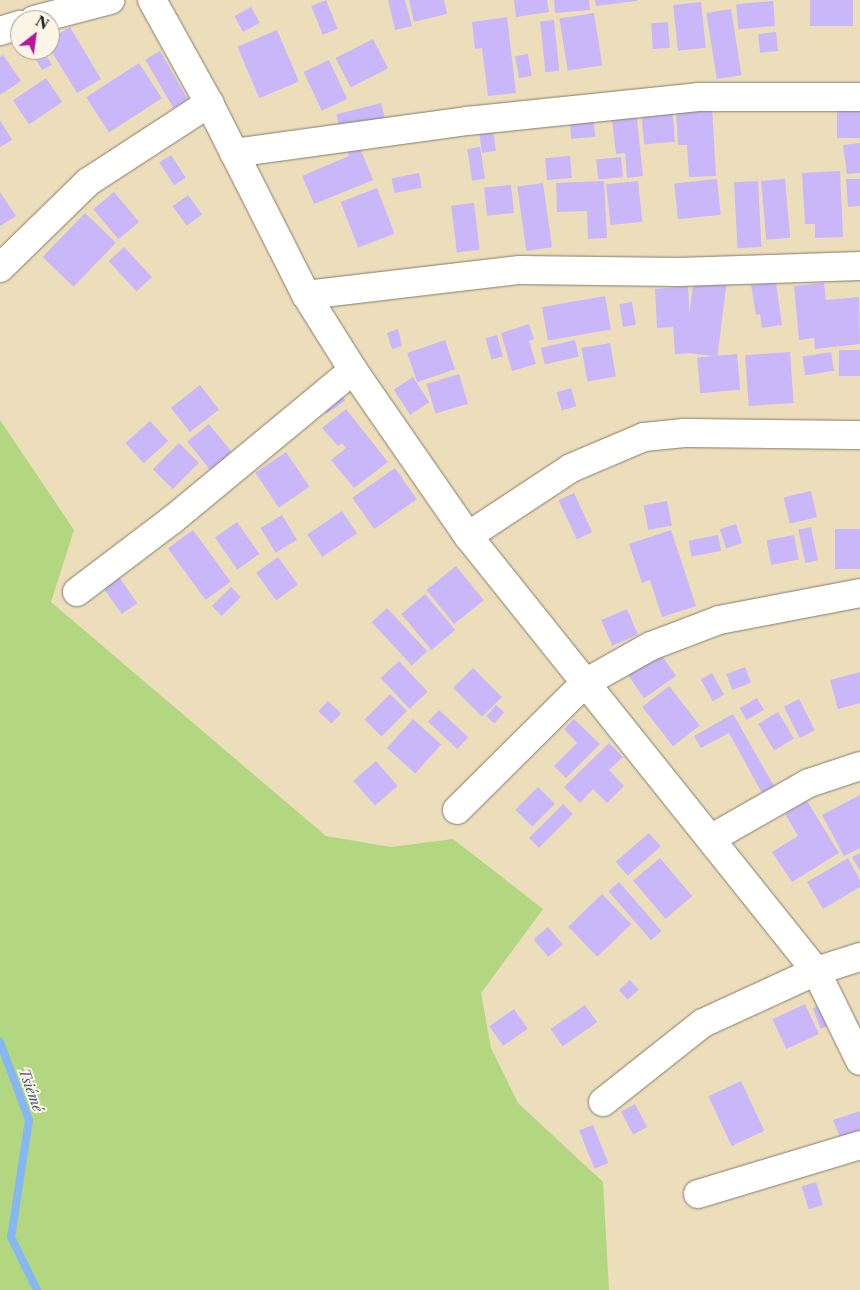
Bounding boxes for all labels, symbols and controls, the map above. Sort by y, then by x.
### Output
north arrow [10,10,60,60]
text: N [32,12,52,34]
water label: Tsiémé [15,1066,47,1114]

